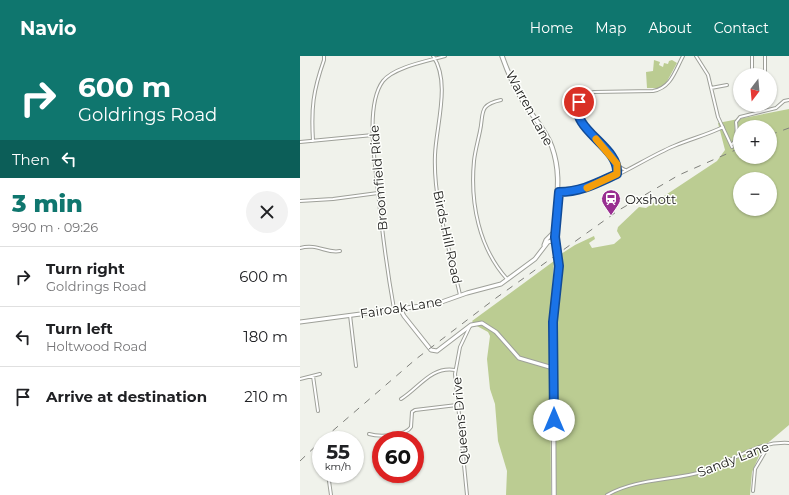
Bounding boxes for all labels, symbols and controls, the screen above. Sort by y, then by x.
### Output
text: Navio [20,17,76,40]
text: Home [530,19,573,37]
text: Map [595,19,626,37]
text: About [648,19,692,37]
text: Contact [714,19,769,37]
street label: Warren Lane [503,68,557,149]
north arrow [733,68,777,112]
map controls [733,68,777,216]
text: 600 m [78,70,171,104]
icon: right [12,72,64,124]
pin [562,85,596,119]
icon: arrive [568,91,590,113]
text: Goldrings Road [78,104,217,126]
button: + [733,120,777,164]
street label: Broomfield Ride [365,124,391,231]
icon: left [58,148,80,170]
text: Then [12,150,50,169]
button: − [733,172,777,216]
station icon: Oxshott [600,188,622,216]
text: 3 min [12,189,83,218]
street label: Birds Hill Road [430,189,466,285]
button: close [246,191,288,233]
place label: Oxshott [625,191,676,207]
text: 990 m · 09:26 [12,219,98,235]
text: Turn right [46,259,125,278]
icon: right [12,266,34,288]
text: 600 m [239,267,288,286]
text: Goldrings Road [46,278,147,294]
street label: Fairoak Lane [359,293,443,321]
text: Turn left [46,319,113,338]
icon: left [12,326,34,348]
text: 180 m [243,327,288,346]
text: Holtwood Road [46,338,147,354]
street label: Queens Drive [448,376,472,465]
icon: arrive [12,386,34,408]
text: Arrive at destination [46,387,207,406]
text: 210 m [244,387,288,406]
position arrow [533,399,575,441]
speed limit sign: 60 [372,431,424,483]
street label: Sandy Lane [695,438,771,480]
text: 55 [326,440,350,464]
text: km/h [325,460,351,473]

